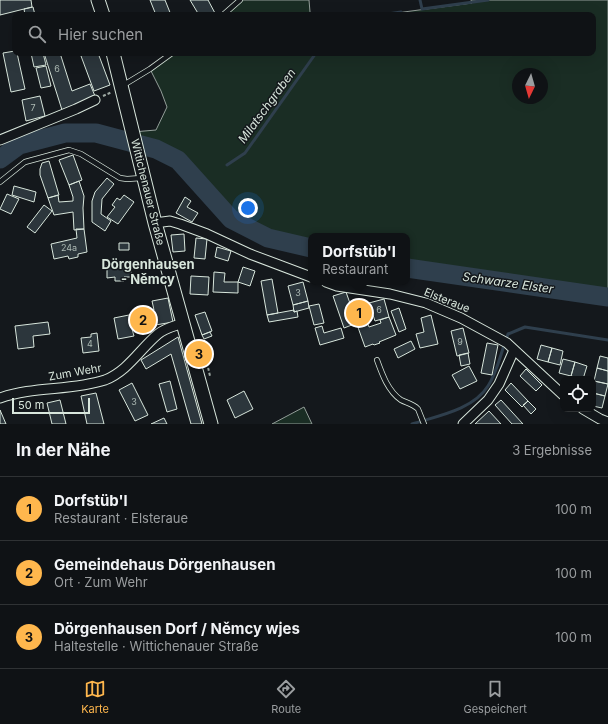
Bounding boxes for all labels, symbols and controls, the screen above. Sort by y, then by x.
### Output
search box [12,12,596,56]
icon: search [26,23,48,45]
text: Hier suchen [58,25,143,44]
house number: 6 [54,63,60,74]
water label: Milatschgraben [235,65,299,146]
north arrow [512,68,548,104]
house number: 7 [30,102,36,113]
street label: Wittichenauer Straße [128,137,168,247]
your location [238,198,258,218]
popup [308,233,410,285]
house number: 24a [61,242,77,253]
text: Dorfstüb'l [322,242,396,261]
district label: Dörgenhausen - Němcy [101,256,195,287]
text: Restaurant [322,261,388,277]
water label: Schwarze Elster [462,269,555,296]
street label: Elsteraue [422,284,472,316]
house number: 3 [295,287,301,298]
pin: 1 [346,298,372,328]
house number: 6 [376,304,382,315]
pin: 2 [130,305,156,335]
house number: 9 [457,336,463,347]
house number: 4 [87,338,93,349]
pin: 3 [186,339,212,369]
street label: Zum Wehr [47,360,103,384]
map controls [560,376,596,412]
button: locate [560,376,596,412]
scale bar [12,396,90,415]
house number: 3 [131,396,137,407]
text: 50 m [18,398,44,412]
text: In der Nähe [16,440,111,460]
text: 3 Ergebnisse [512,442,592,458]
text: Dorfstüb'l [54,491,128,510]
text: 1 [26,501,32,517]
text: 100 m [555,501,592,517]
text: Restaurant · Elsteraue [54,510,188,526]
text: Gemeindehaus Dörgenhausen [54,555,276,574]
text: 2 [25,565,33,581]
text: 100 m [555,565,592,581]
text: Ort · Zum Wehr [54,574,148,590]
text: Dörgenhausen Dorf / Němcy wjes [54,619,300,638]
text: 3 [25,629,33,645]
text: 100 m [555,629,592,645]
text: Haltestelle · Wittichenauer Straße [54,638,259,654]
tab: Karte [81,678,109,716]
tab: Route [271,678,301,716]
tab: Gespeichert [463,678,527,716]

